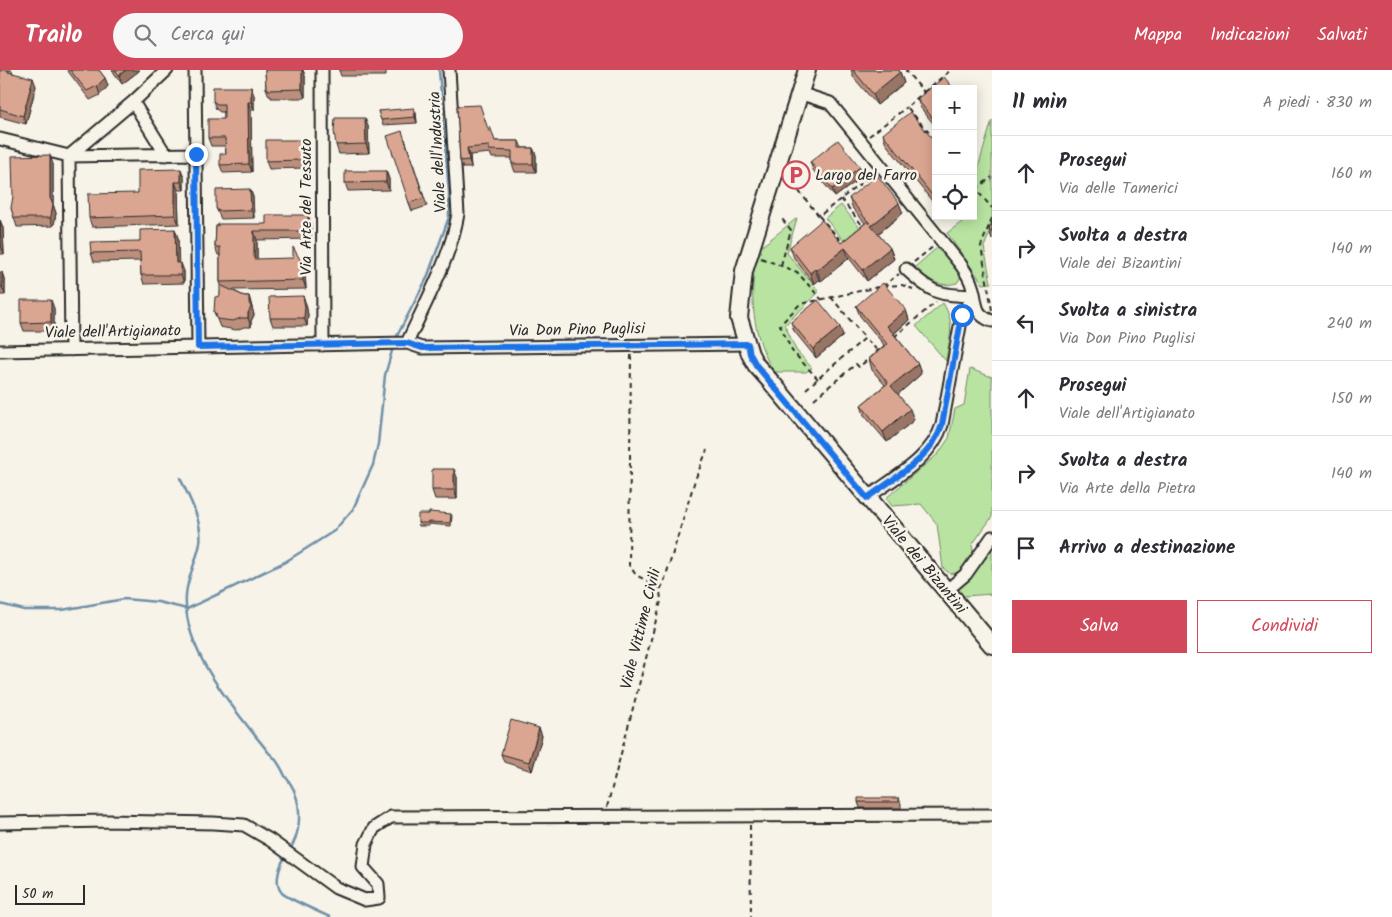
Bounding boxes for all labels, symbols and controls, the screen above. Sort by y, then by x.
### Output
search box [113,13,463,58]
text: Trailo [25,16,83,55]
text: Cerca qui [171,20,244,50]
icon: search [131,21,159,49]
text: Mappa [1134,21,1182,50]
text: Indicazioni [1210,21,1289,50]
text: Salvati [1317,21,1367,50]
map controls [932,85,977,220]
button: + [932,85,977,130]
text: 11 min [1012,86,1067,119]
text: A piedi · 830 m [1263,90,1372,115]
street label: Viale dell'Industria [422,91,454,213]
button: − [932,130,977,175]
street label: Via Arte del Tessuto [294,138,319,276]
route end [185,143,208,166]
text: Prosegui [1059,146,1126,176]
icon: ahead [1012,159,1040,187]
parking icon: Largo del Farro [781,160,811,190]
text: 160 m [1331,161,1372,186]
place label: Largo del Farro [815,163,917,188]
button: locate [932,175,977,220]
text: Via delle Tamerici [1059,176,1178,201]
text: Svolta a destra [1059,221,1187,251]
icon: right [1012,234,1040,262]
text: 140 m [1331,236,1372,261]
text: Viale dei Bizantini [1059,251,1181,276]
text: Svolta a sinistra [1059,296,1197,326]
route start [951,304,974,327]
icon: left [1012,309,1040,337]
text: 240 m [1327,311,1372,336]
street label: Via Don Pino Puglisi [509,316,646,344]
street label: Viale dell'Artigianato [45,318,181,346]
text: Via Don Pino Puglisi [1059,326,1195,351]
text: Prosegui [1059,371,1126,401]
icon: ahead [1012,384,1040,412]
text: 150 m [1331,386,1372,411]
text: Viale dell'Artigianato [1059,401,1195,426]
text: Svolta a destra [1059,446,1187,476]
icon: right [1012,459,1040,487]
text: 140 m [1331,461,1372,486]
text: Via Arte della Pietra [1059,476,1196,501]
street label: Viale dei Bizantini [875,510,974,621]
text: Arrivo a destinazione [1059,533,1235,563]
icon: arrive [1012,534,1040,562]
street label: Viale Vittime Civili [614,565,668,692]
button: Salva [1012,600,1187,653]
button: Condividi [1197,600,1372,653]
scale bar [15,882,85,905]
text: 50 m [22,883,53,905]

